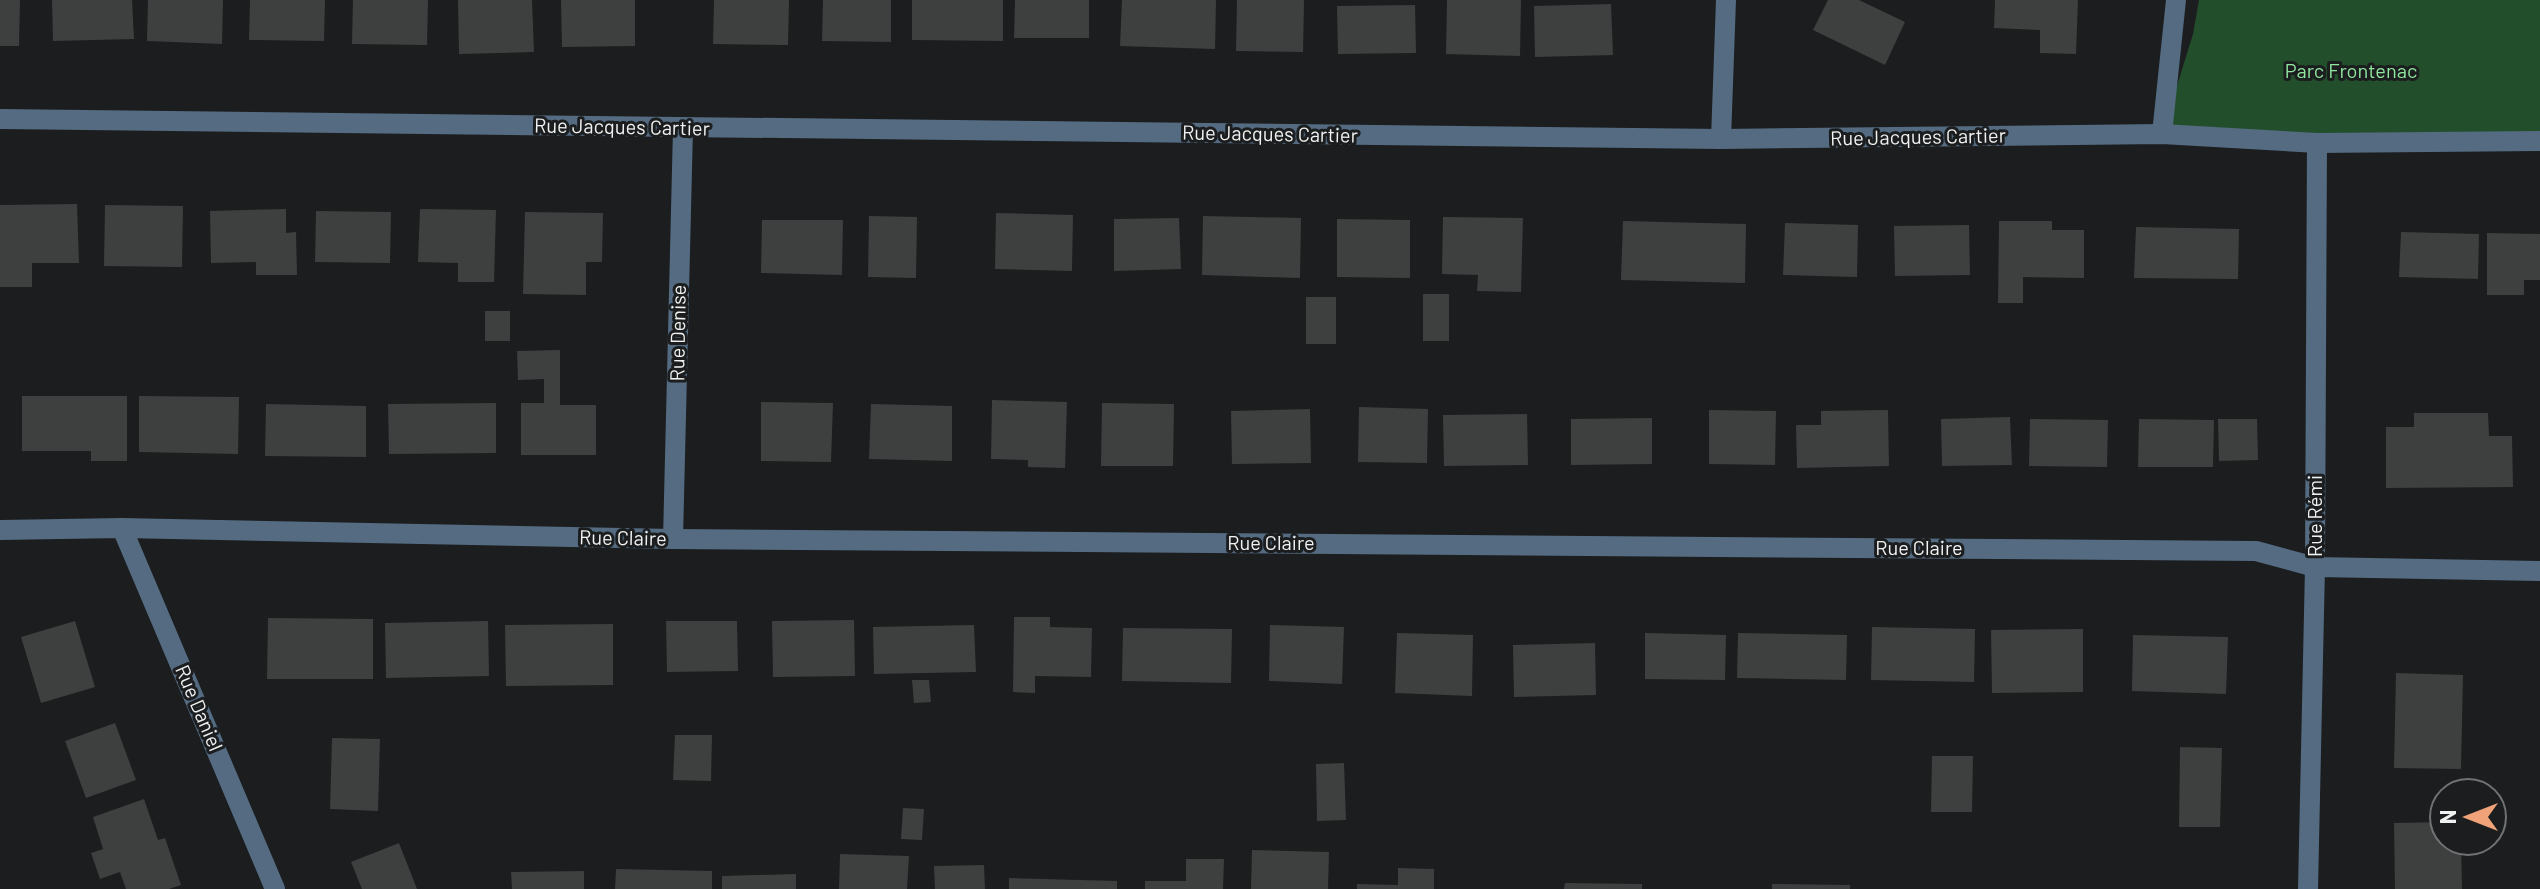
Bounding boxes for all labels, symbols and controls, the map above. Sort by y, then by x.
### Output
park label: Parc Frontenac [2285,58,2417,82]
street label: Rue Jacques Cartier [534,112,710,140]
street label: Rue Jacques Cartier [1182,119,1358,147]
street label: Rue Jacques Cartier [1830,122,2006,150]
street label: Rue Denise [664,284,690,382]
street label: Rue Rémi [2302,475,2326,557]
street label: Rue Claire [579,524,667,550]
street label: Rue Claire [1227,530,1315,554]
street label: Rue Claire [1875,535,1963,559]
street label: Rue Daniel [171,661,229,754]
north arrow [2428,777,2508,857]
text: N [2434,810,2460,824]

